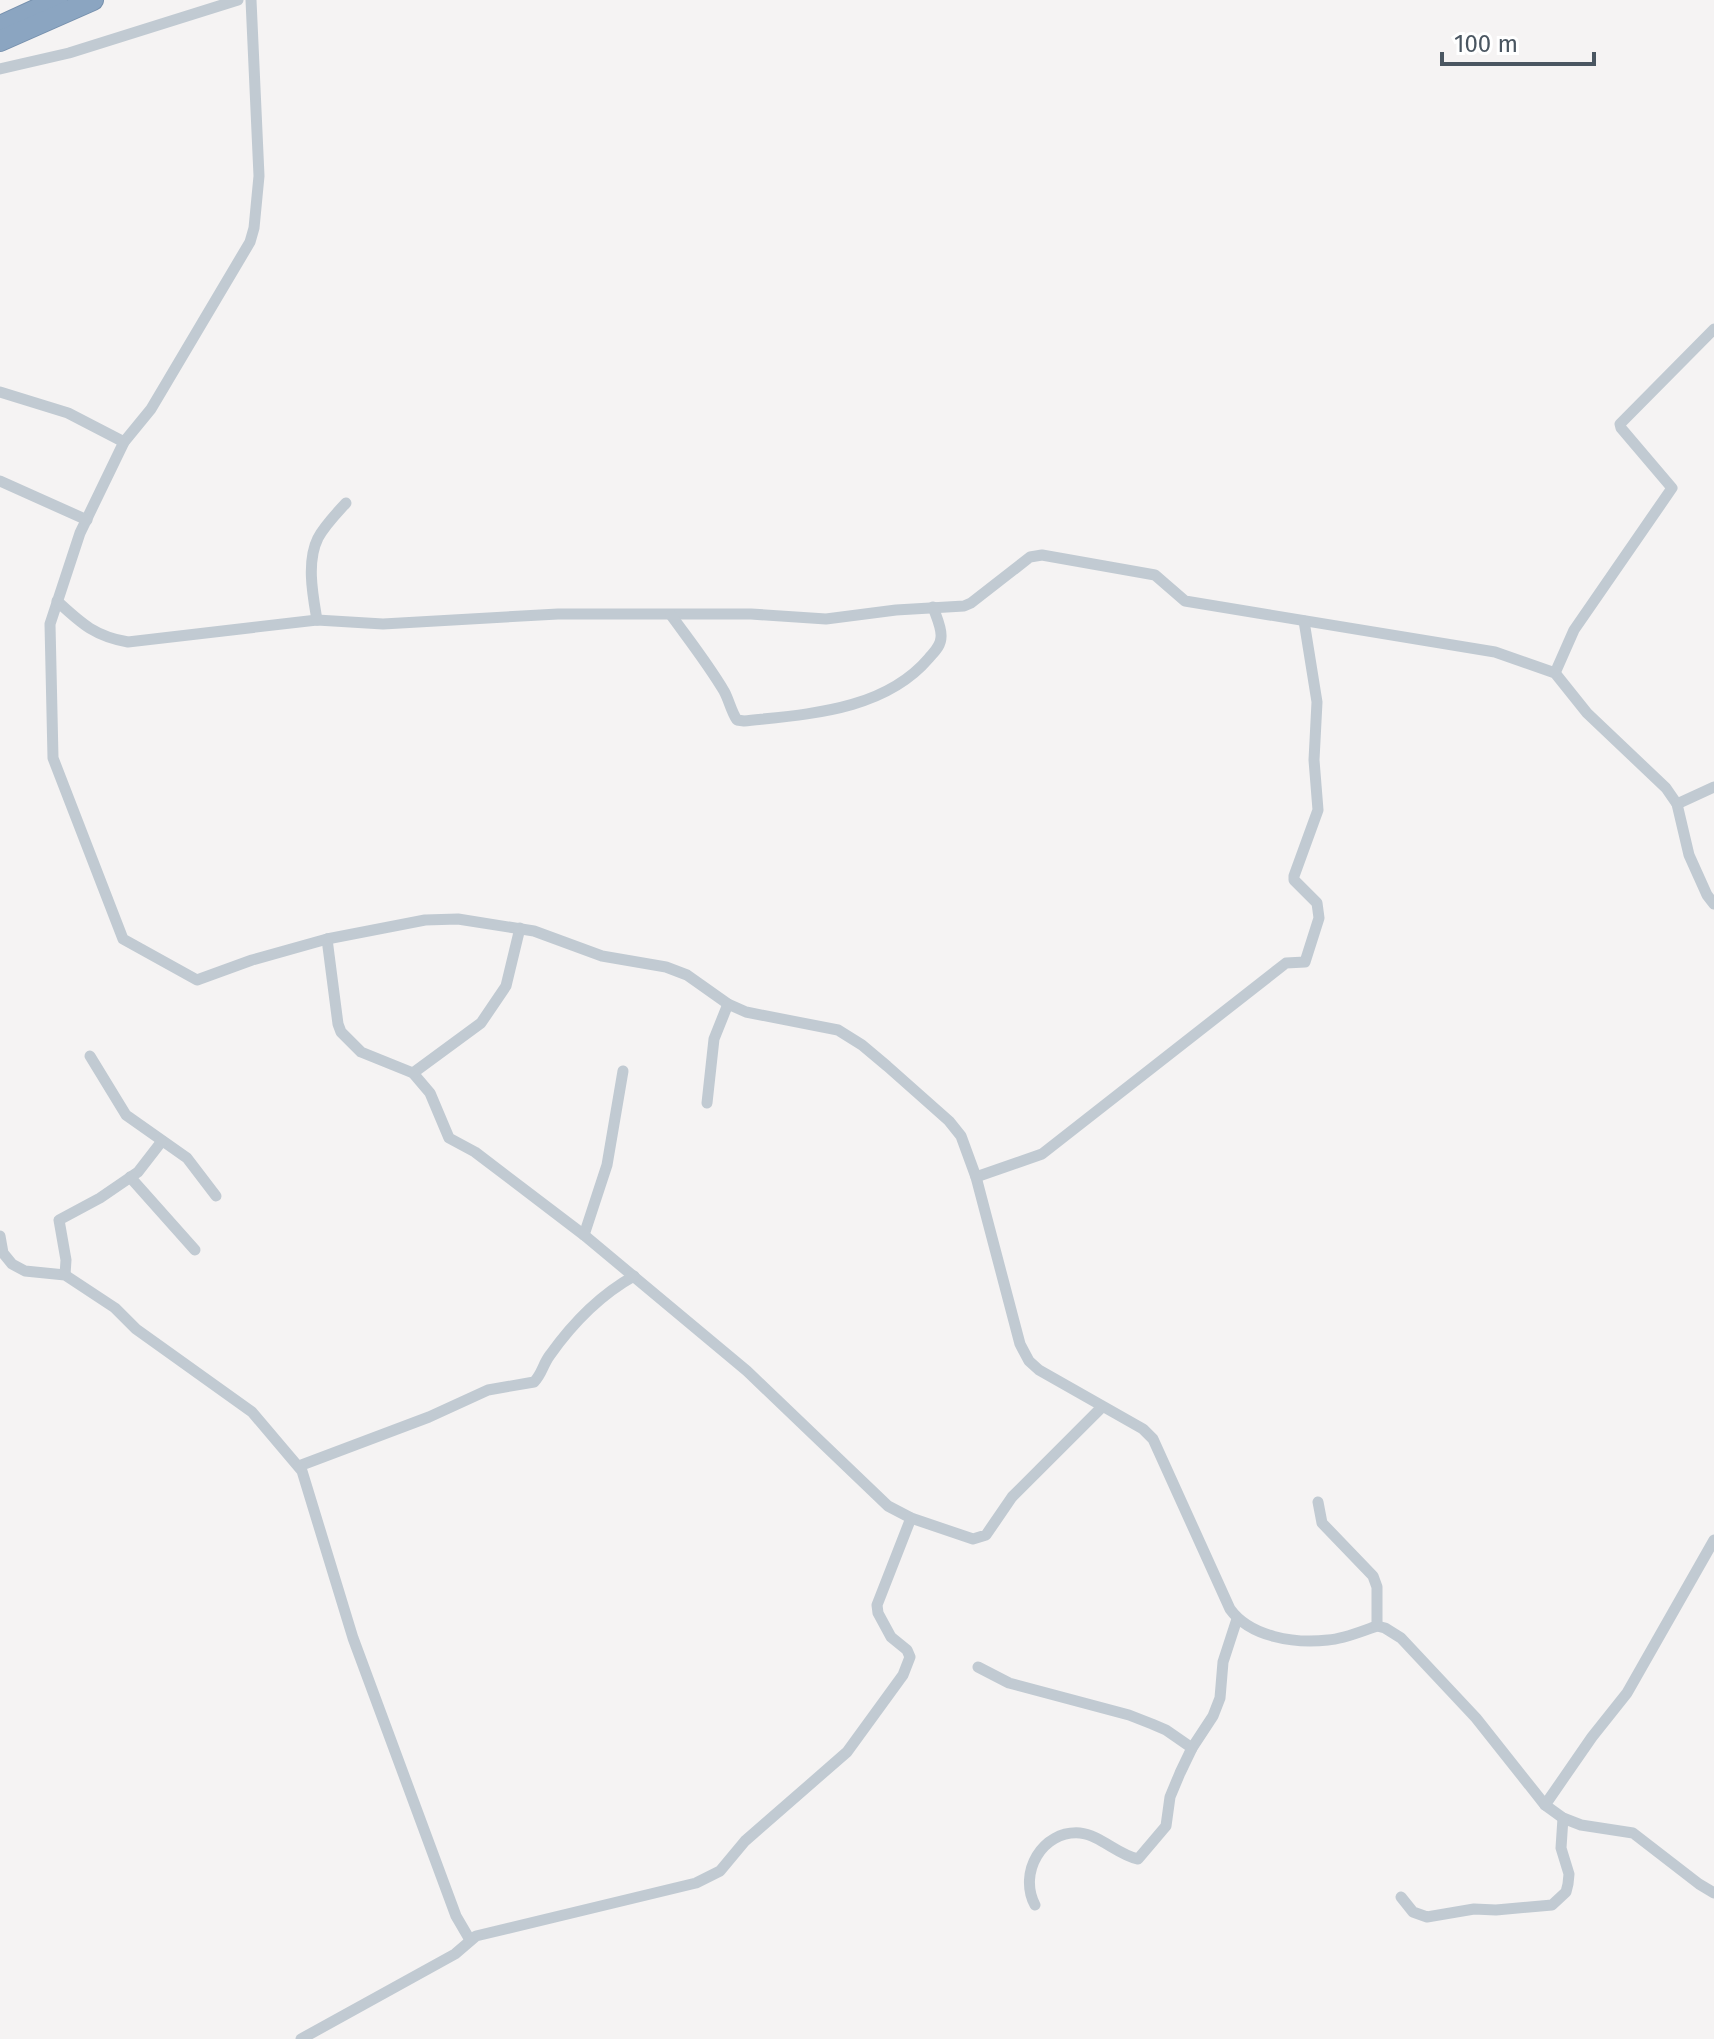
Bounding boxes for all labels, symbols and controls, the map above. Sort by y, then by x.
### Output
scale bar [1442,16,1594,66]
text: 100 m [1454,30,1518,58]

